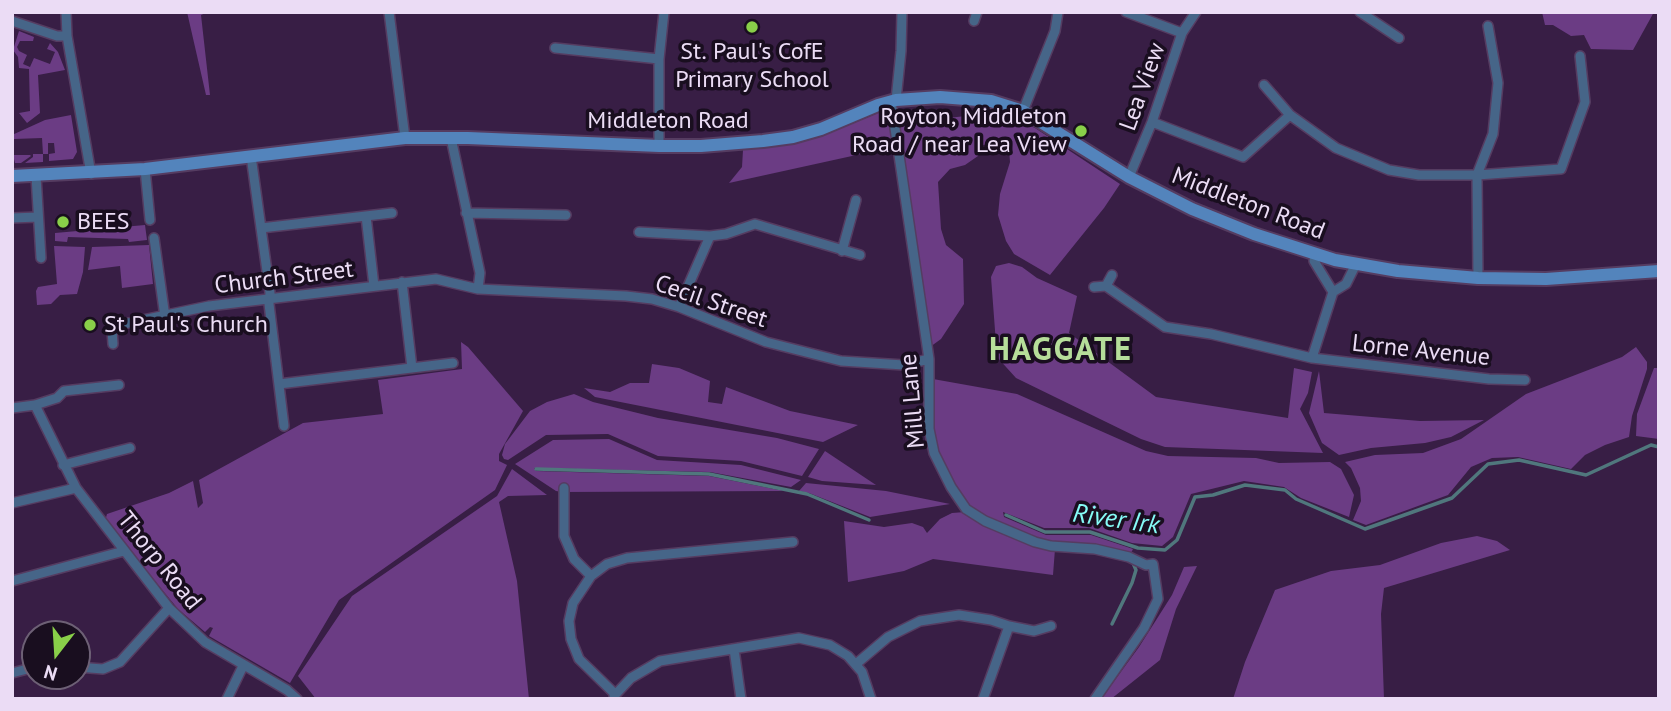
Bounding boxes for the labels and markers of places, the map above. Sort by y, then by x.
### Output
marker: St. Paul's CofE Primary School [744,19,760,35]
place label: St. Paul's CofE Primary School [675,38,829,94]
place label: Royton, Middleton Road / near Lea View [852,103,1067,159]
marker: Royton, Middleton Road / near Lea View [1073,123,1089,139]
place label: BEES [77,208,129,236]
marker: BEES [55,214,71,230]
place label: St Paul's Church [104,311,268,339]
marker: St Paul's Church [82,317,98,333]

